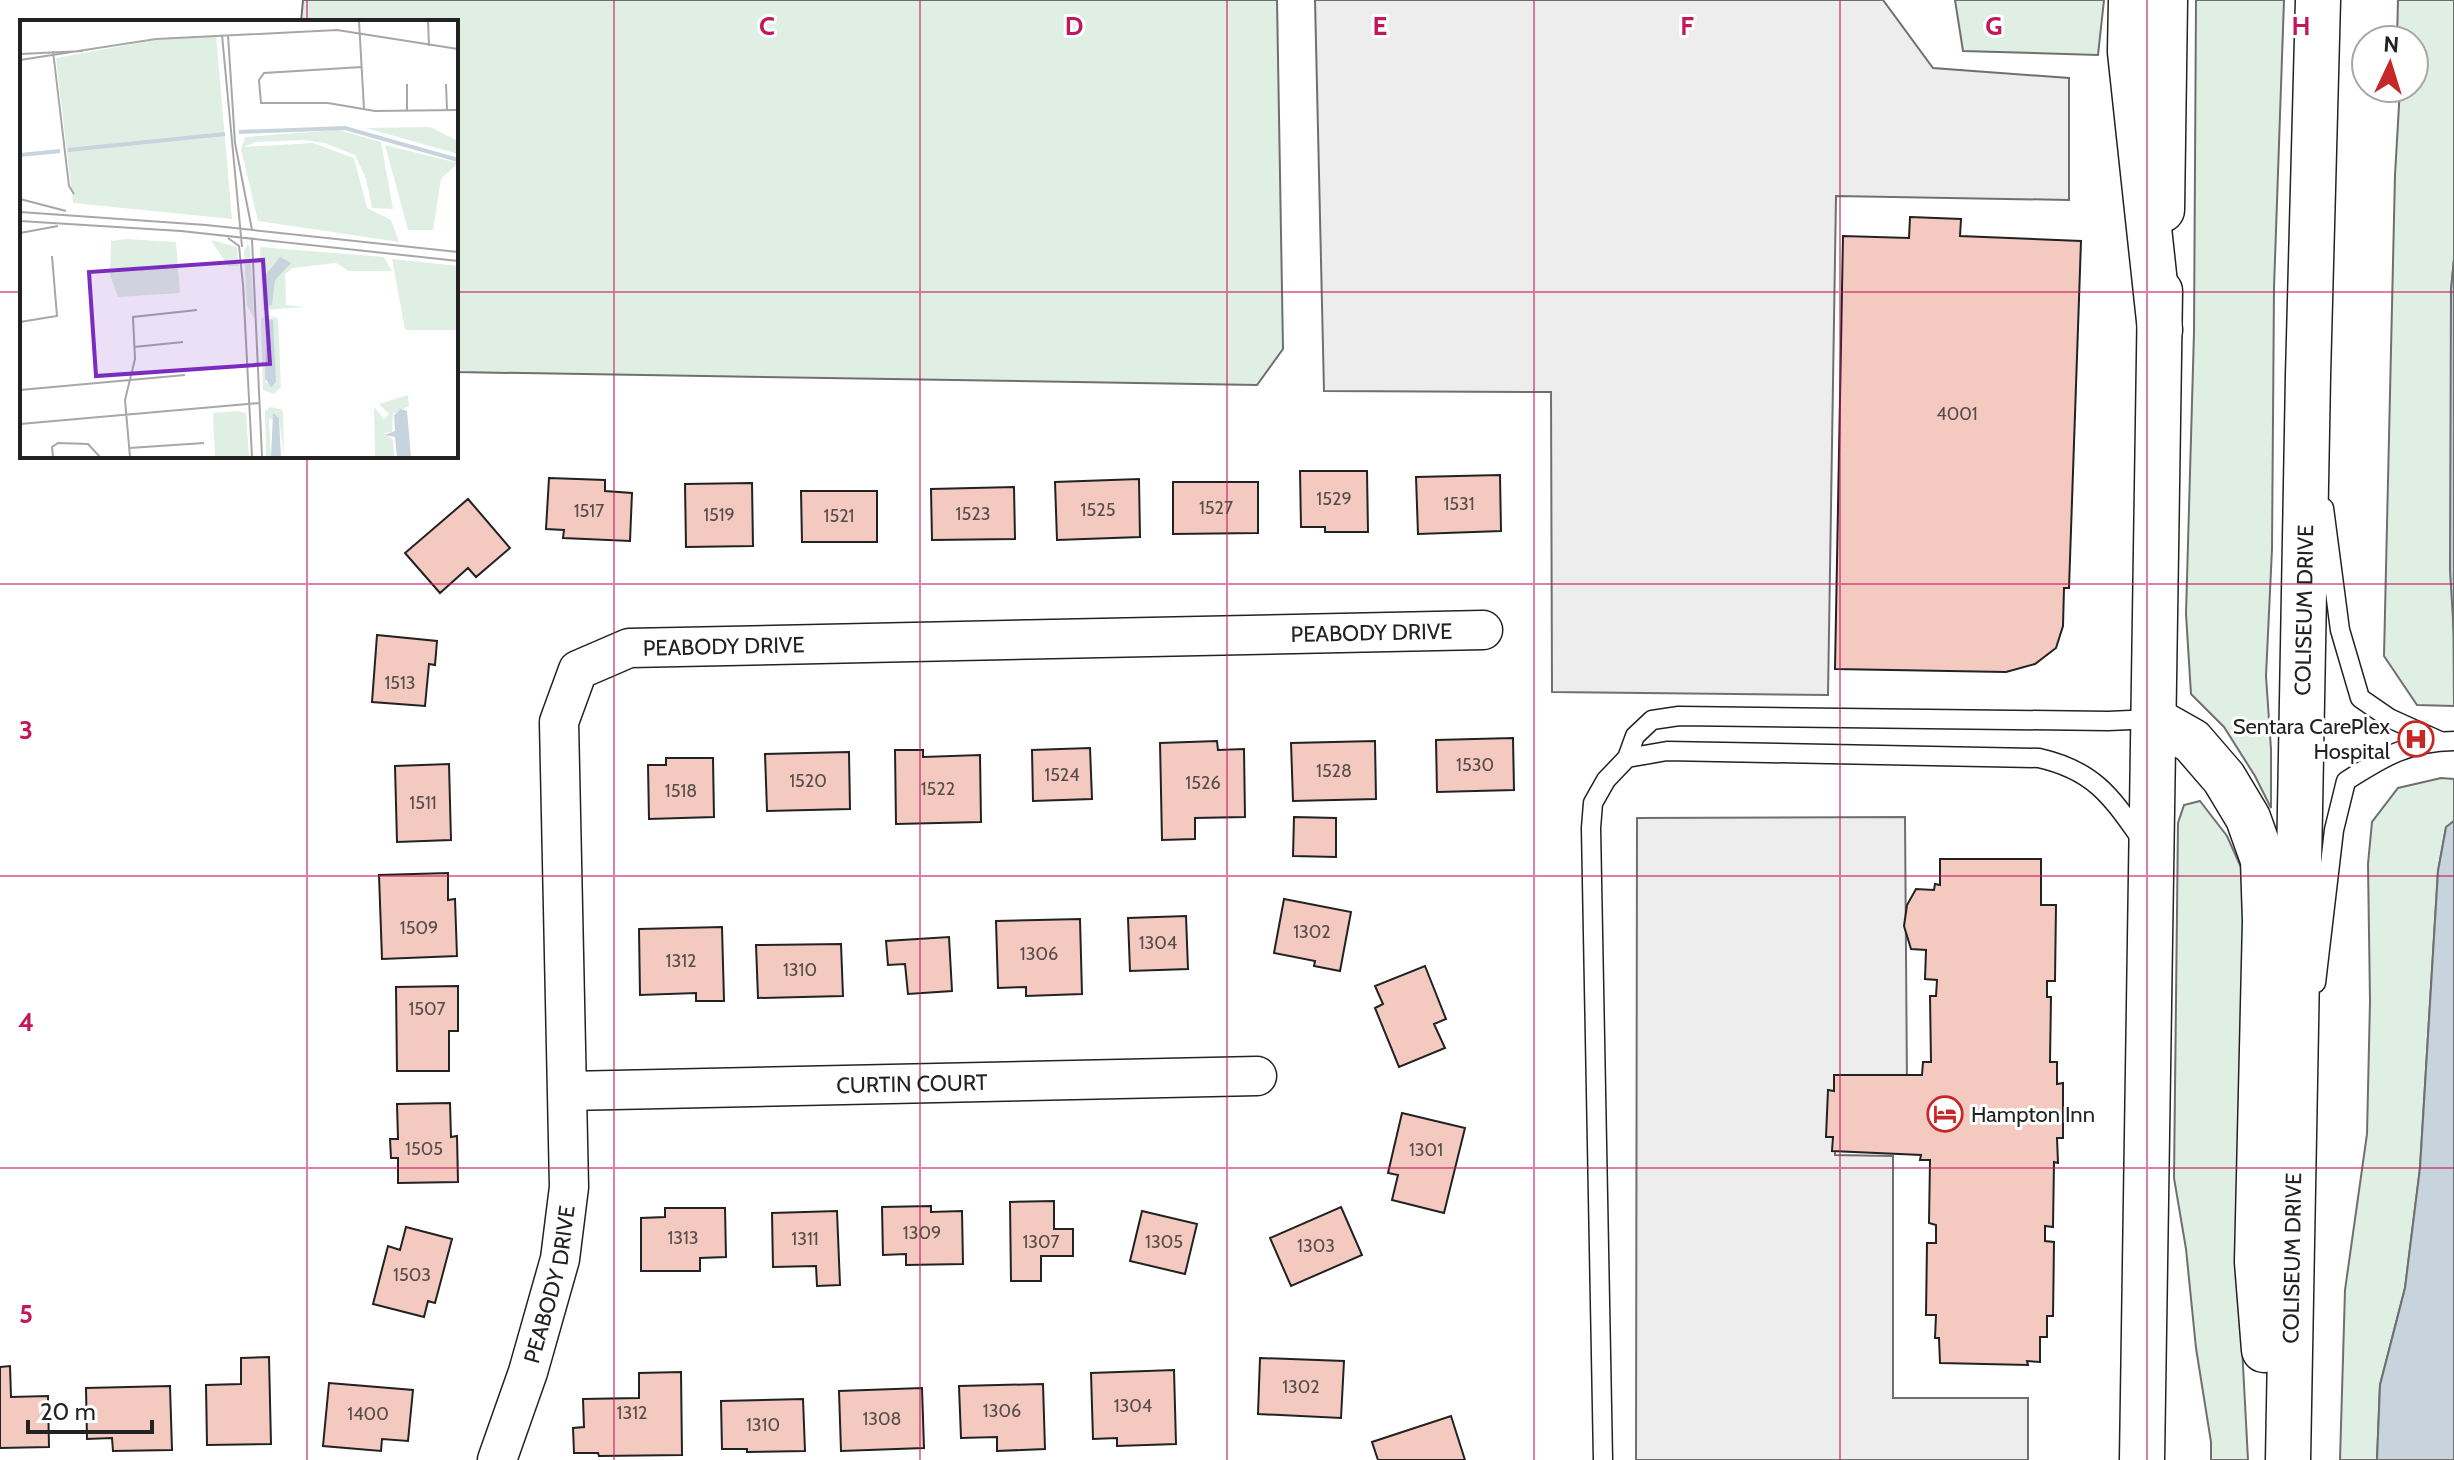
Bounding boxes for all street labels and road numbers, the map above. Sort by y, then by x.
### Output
street label: COLISEUM DRIVE [2289,524,2319,696]
street label: PEABODY DRIVE [1290,618,1453,648]
street label: PEABODY DRIVE [643,631,805,662]
street label: CURTIN COURT [836,1069,988,1099]
street label: COLISEUM DRIVE [2277,1172,2307,1344]
street label: PEABODY DRIVE [518,1204,581,1366]

